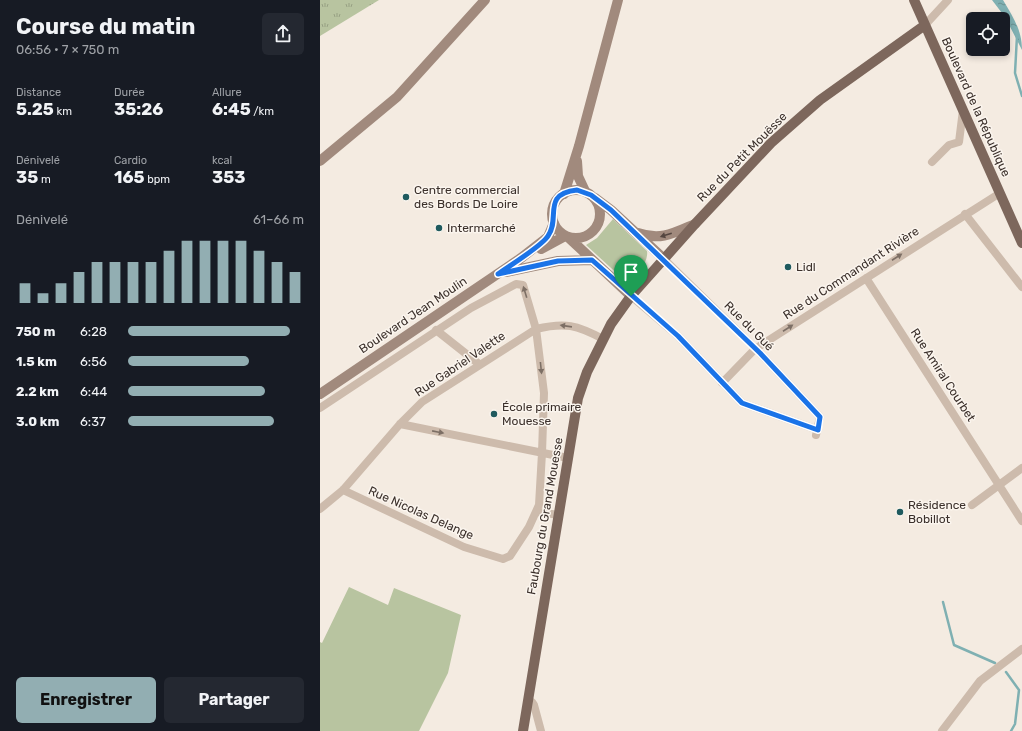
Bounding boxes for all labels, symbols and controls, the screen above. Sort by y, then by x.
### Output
map controls [966,12,1010,56]
button: locate [966,12,1010,56]
text: Course du matin [16,13,195,40]
button: share [262,13,304,55]
street label: Boulevard de la République [939,35,1013,179]
text: 06:56 · 7 × 750 m [16,42,119,57]
text: Distance [16,86,61,99]
text: Durée [114,86,145,99]
text: Allure [212,86,242,99]
text: 5.25 [16,99,54,119]
text: 35:26 [114,99,163,119]
text: 6:45 [212,99,251,119]
text: km [54,105,72,118]
text: /km [251,105,274,118]
street label: Rue du Petit Mouësse [694,109,790,205]
text: Dénivelé [16,154,60,167]
text: Cardio [114,154,147,167]
text: kcal [212,154,232,167]
text: 35 [16,167,38,187]
text: 165 [114,167,145,187]
text: 353 [212,167,245,187]
text: m [38,173,51,186]
text: bpm [145,173,170,186]
place label: Centre commercial des Bords De Loire [414,183,520,211]
marker: Centre commercial des Bords De Loire [401,192,411,202]
text: Dénivelé [16,212,68,227]
text: 61–66 m [253,212,304,227]
place label: Intermarché [447,221,516,235]
marker: Intermarché [434,223,444,233]
street label: Rue du Commandant Rivière [781,224,922,322]
one-way arrow [660,232,672,238]
one-way arrow [891,254,903,261]
pin [614,255,648,296]
place label: Lidl [796,260,816,274]
icon: arrive [620,261,642,283]
marker: Lidl [783,262,793,272]
street label: Boulevard Jean Moulin [356,274,470,356]
one-way arrow [522,285,528,297]
street label: Rue du Gué [721,298,777,354]
one-way arrow [560,323,573,329]
text: 750 m [16,324,55,339]
text: 6:28 [80,324,107,339]
one-way arrow [783,324,793,332]
street label: Rue Amiral Courbet [908,326,978,424]
street label: Rue Gabriel Valette [412,328,508,399]
text: 1.5 km [16,354,57,369]
text: 6:56 [80,354,107,369]
one-way arrow [537,362,544,374]
text: 2.2 km [16,384,59,399]
text: 6:44 [80,384,107,399]
place label: École primaire Mouesse [502,400,582,428]
marker: École primaire Mouesse [489,409,499,419]
text: 3.0 km [16,414,59,429]
text: 6:37 [80,414,106,429]
one-way arrow [432,429,444,435]
street label: Faubourg du Grand Mouesse [524,436,566,596]
street label: Rue Nicolas Delange [366,483,476,543]
place label: Résidence Bobillot [908,498,966,526]
marker: Résidence Bobillot [895,507,905,517]
button: Enregistrer [16,677,156,723]
button: Partager [164,677,304,723]

